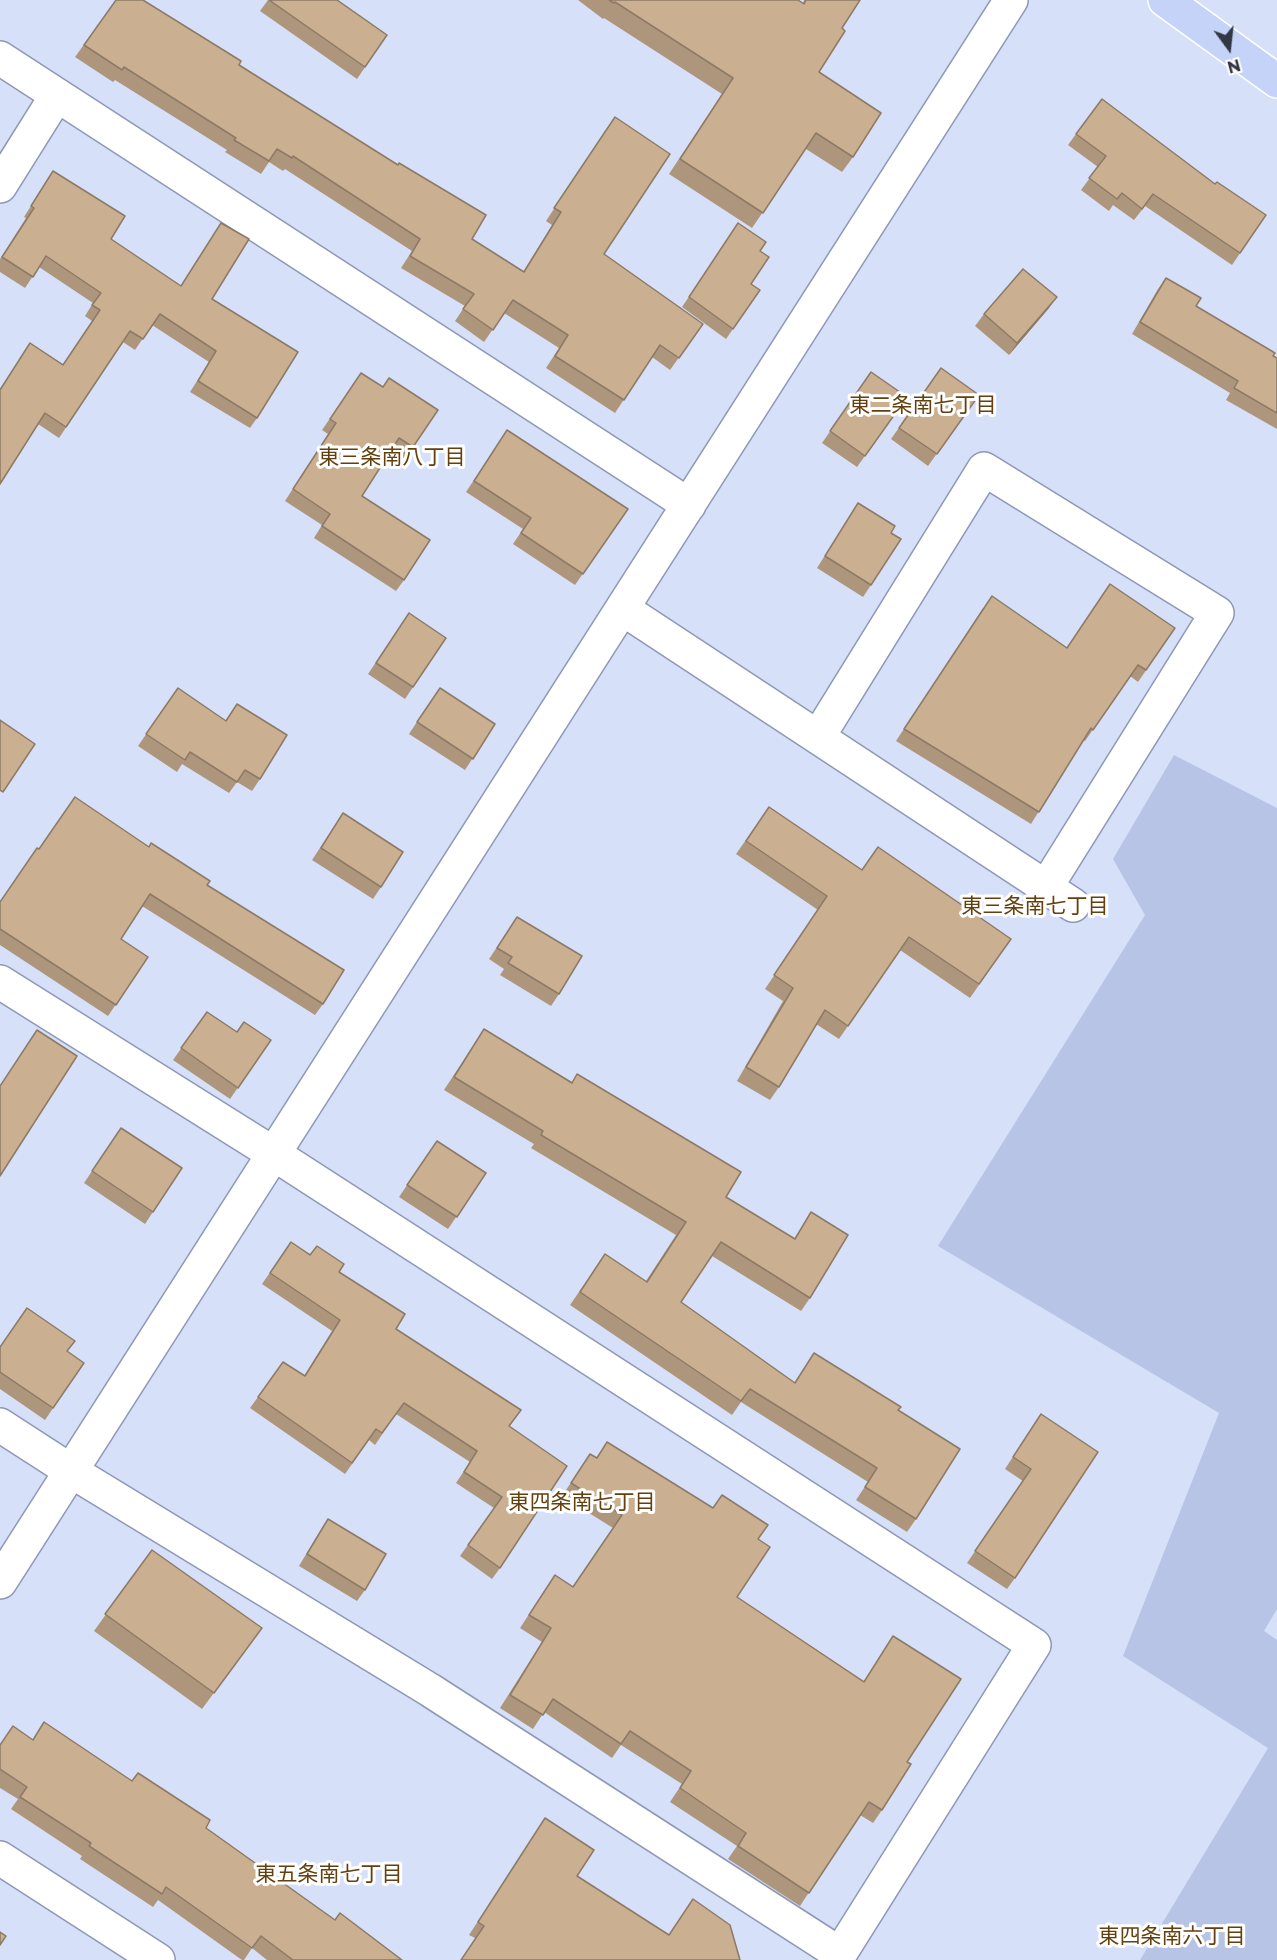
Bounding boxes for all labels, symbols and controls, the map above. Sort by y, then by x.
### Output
north arrow [1199,18,1259,78]
text: N [1225,55,1242,77]
district label: 東二条南七丁目 [850,393,996,419]
district label: 東三条南八丁目 [319,445,465,471]
district label: 東三条南七丁目 [962,894,1108,920]
district label: 東四条南七丁目 [509,1490,655,1516]
district label: 東五条南七丁目 [256,1862,402,1888]
district label: 東四条南六丁目 [1099,1924,1245,1950]

